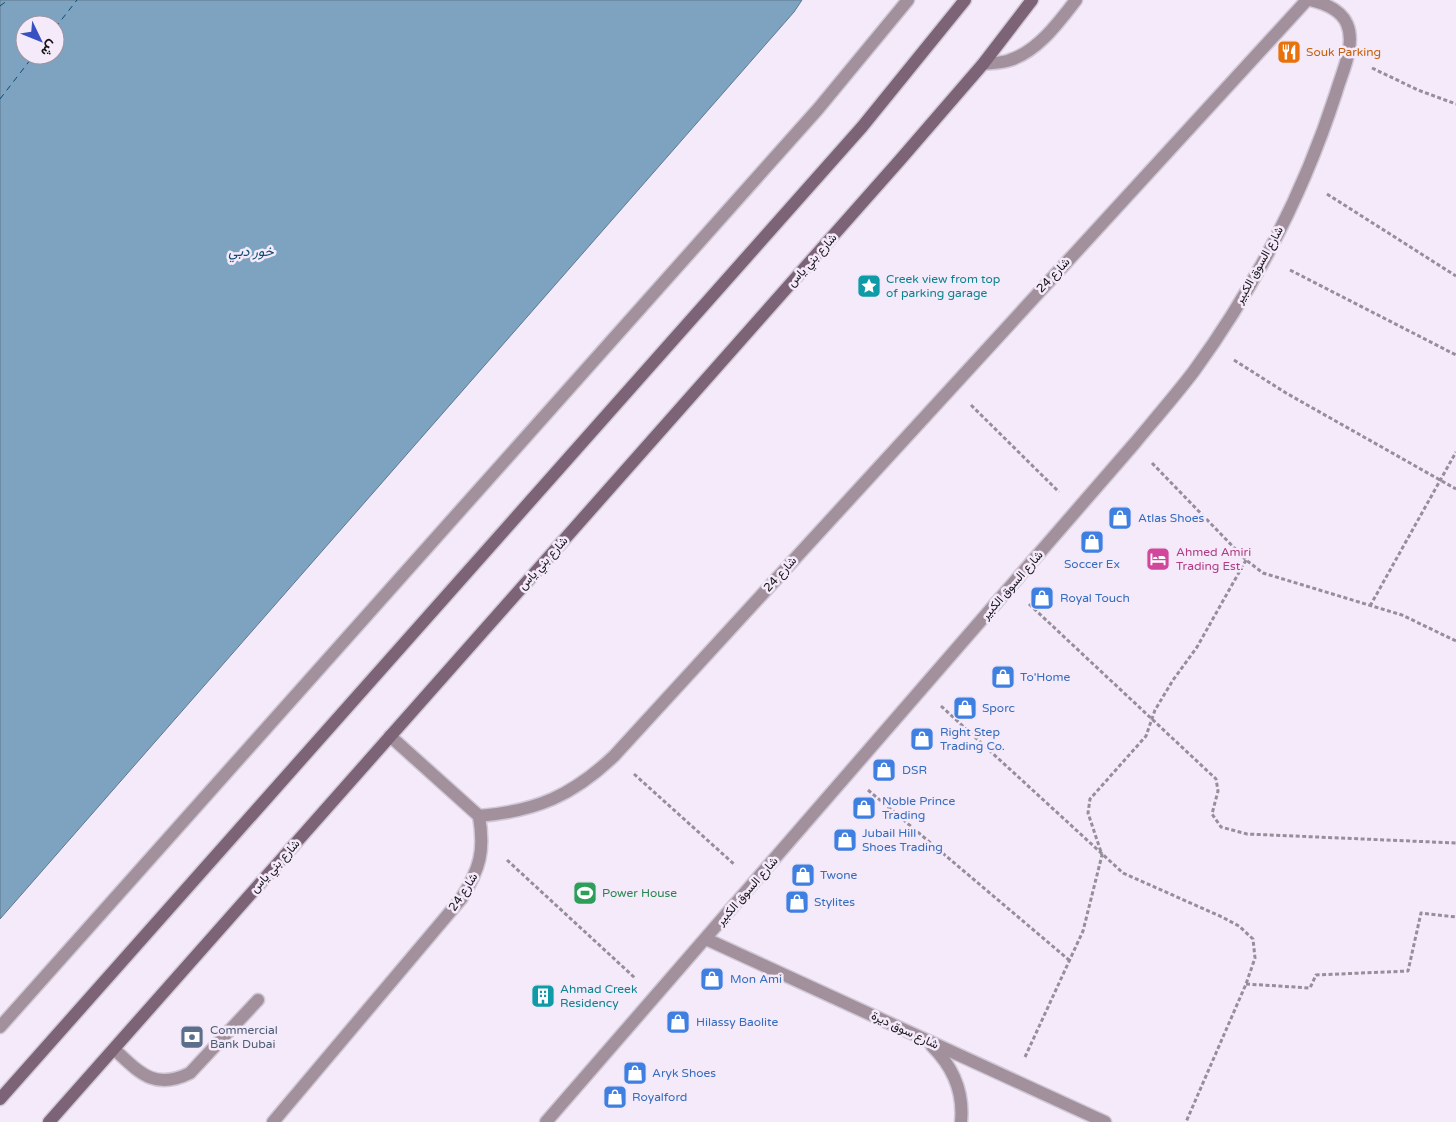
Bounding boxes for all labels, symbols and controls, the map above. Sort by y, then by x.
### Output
north arrow [15,15,65,65]
text: ش [37,37,61,61]
restaurant icon: Souk Parking [1276,39,1302,65]
place label: Souk Parking [1306,45,1381,59]
street label: شارع السوق الكبير [1231,224,1288,308]
street label: شارع بني ياس [784,230,842,292]
water label: خور دبي [228,243,274,263]
street label: شارع 24 [1033,255,1074,297]
place label: Creek view from top of parking garage [886,272,1000,300]
place icon: Creek view from top of parking garage [856,273,882,299]
shop icon: Atlas Shoes [1107,505,1133,531]
place label: Atlas Shoes [1138,511,1205,525]
shop icon: Soccer Ex [1079,529,1105,555]
street label: شارع بني ياس [515,533,573,595]
place label: Ahmed Amiri Trading Est. [1176,545,1251,573]
hotel icon: Ahmed Amiri Trading Est. [1145,546,1171,572]
street label: شارع السوق الكبير [978,548,1047,624]
street label: شارع 24 [761,554,801,596]
place label: Soccer Ex [1064,557,1120,571]
shop icon: Royal Touch [1029,585,1055,611]
place label: Royal Touch [1060,591,1130,605]
shop icon: To'Home [990,664,1016,690]
place label: To'Home [1020,670,1071,684]
shop icon: Sporc [952,695,978,721]
place label: Sporc [982,701,1015,715]
place label: Right Step Trading Co. [940,725,1005,753]
shop icon: Right Step Trading Co. [909,726,935,752]
shop icon: DSR [871,757,897,783]
place label: DSR [902,763,927,777]
place label: Noble Prince Trading [882,794,955,822]
shop icon: Noble Prince Trading [851,795,877,821]
place label: Jubail Hill Shoes Trading [862,826,943,854]
shop icon: Jubail Hill Shoes Trading [832,827,858,853]
street label: شارع بني ياس [247,836,305,898]
street label: شارع السوق الكبير [713,854,782,930]
shop icon: Twone [790,862,816,888]
place label: Twone [820,868,857,882]
street label: شارع 24 [446,870,482,915]
sports icon: Power House [572,880,598,906]
place label: Power House [602,886,677,900]
shop icon: Stylites [784,889,810,915]
place label: Stylites [814,895,855,909]
shop icon: Mon Ami [699,966,725,992]
place label: Mon Ami [730,972,782,986]
place label: Ahmad Creek Residency [560,982,638,1010]
building icon: Ahmad Creek Residency [530,983,556,1009]
street label: شارع سوق ديرة [868,1008,941,1054]
shop icon: Hilassy Baolite [665,1009,691,1035]
place label: Hilassy Baolite [696,1015,779,1029]
place label: Commercial Bank Dubai [210,1023,278,1051]
bank icon: Commercial Bank Dubai [179,1024,205,1050]
shop icon: Aryk Shoes [622,1060,648,1086]
place label: Aryk Shoes [652,1066,716,1080]
shop icon: Royalford [602,1084,628,1110]
place label: Royalford [632,1090,687,1104]

